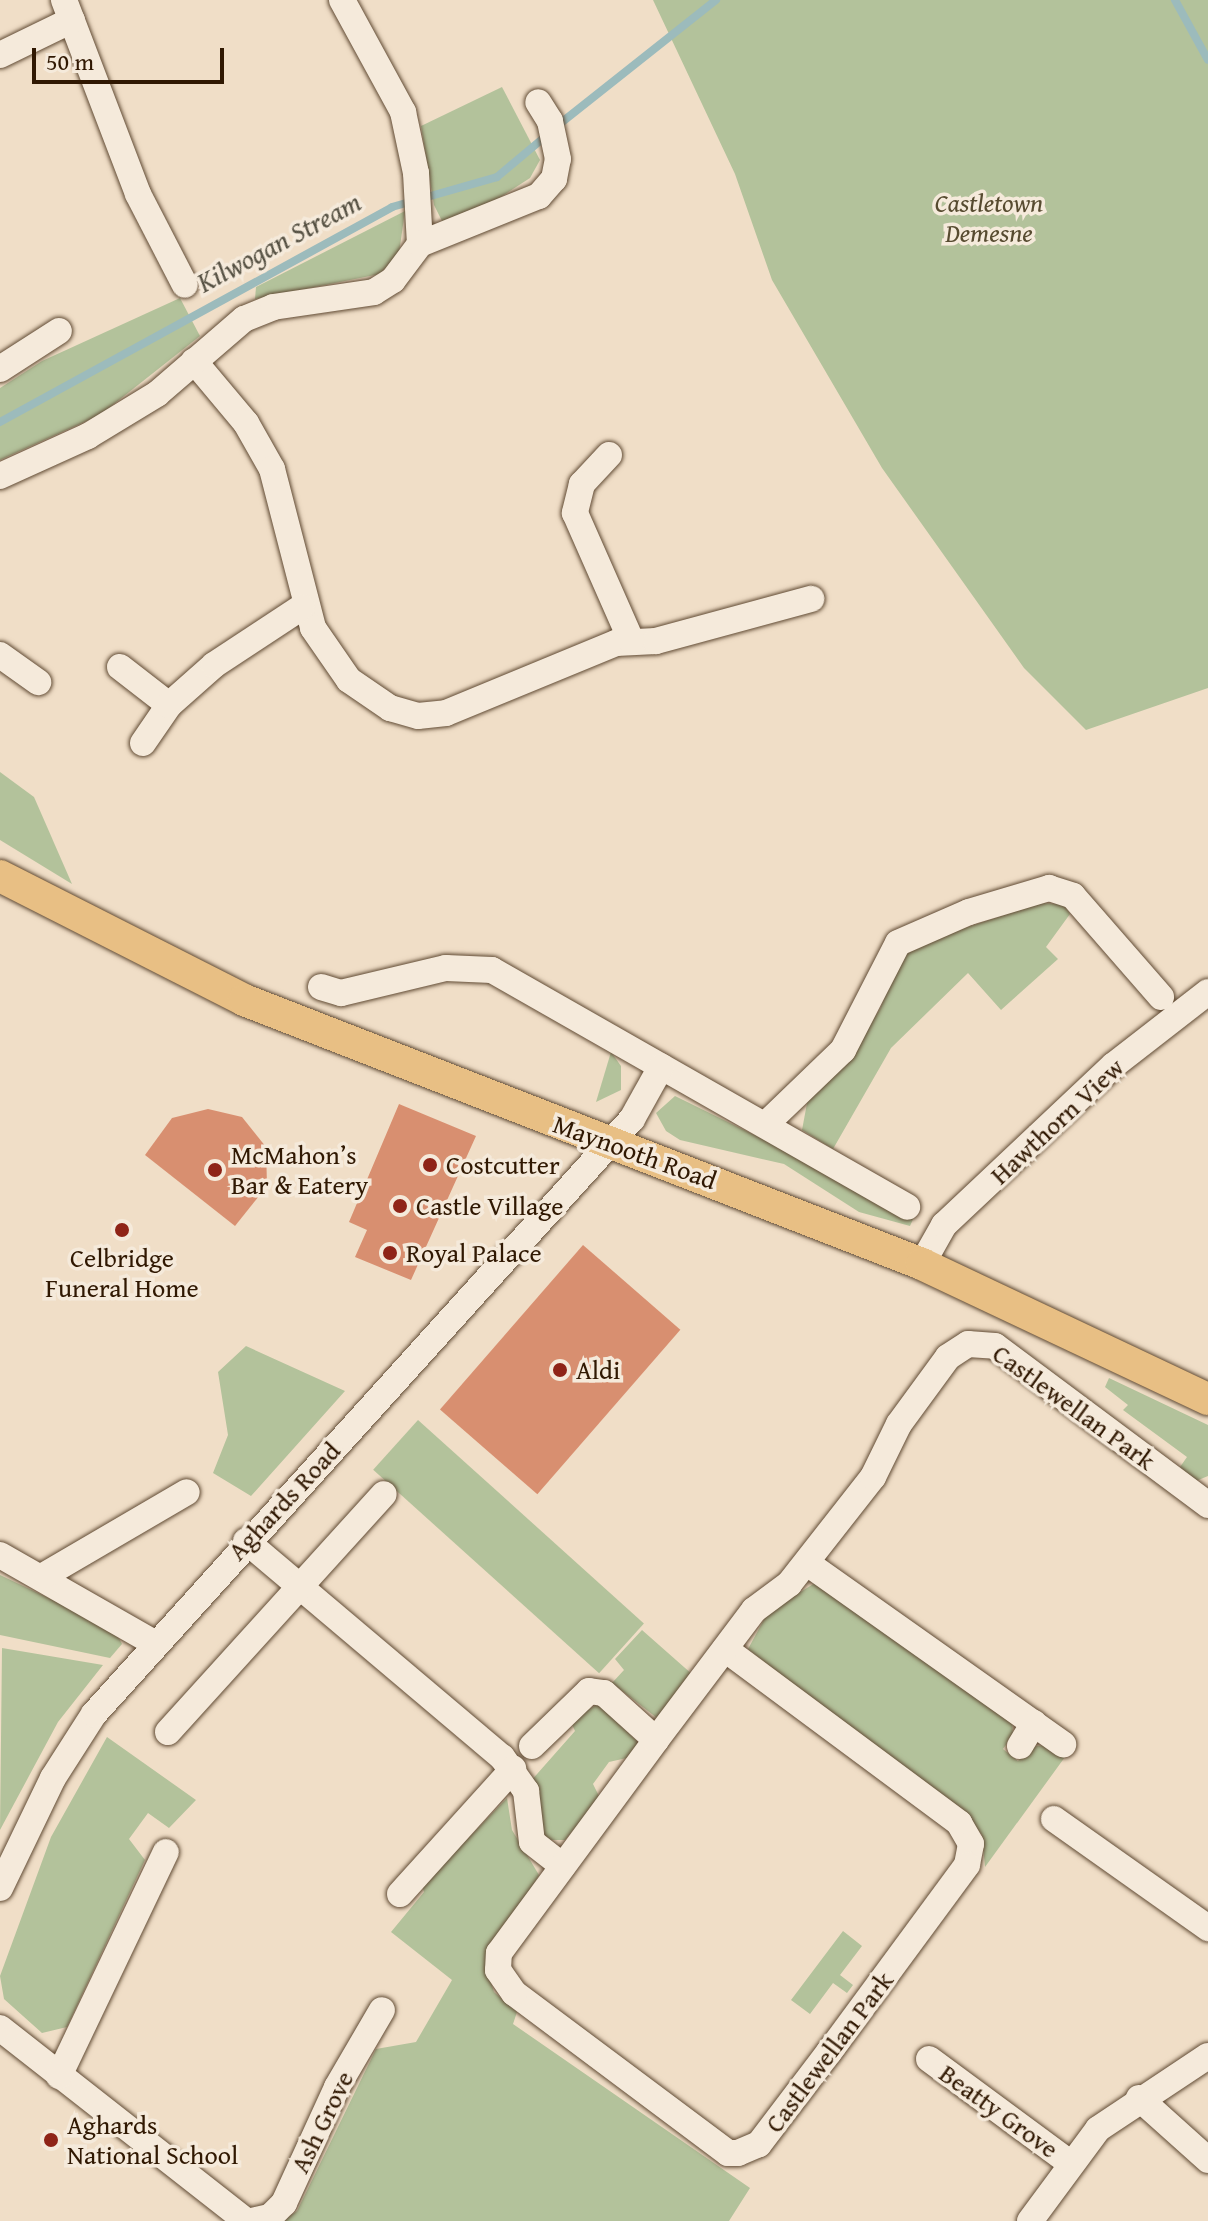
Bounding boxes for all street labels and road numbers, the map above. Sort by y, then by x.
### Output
street label: Hawthorn View [984,1051,1130,1191]
street label: Maynooth Road [549,1108,721,1196]
street label: Castlewellan Park [987,1338,1161,1476]
street label: Aghards Road [221,1435,347,1567]
street label: Castlewellan Park [758,1966,900,2138]
street label: Beatty Grove [934,2057,1064,2165]
street label: Ash Grove [284,2066,360,2178]

